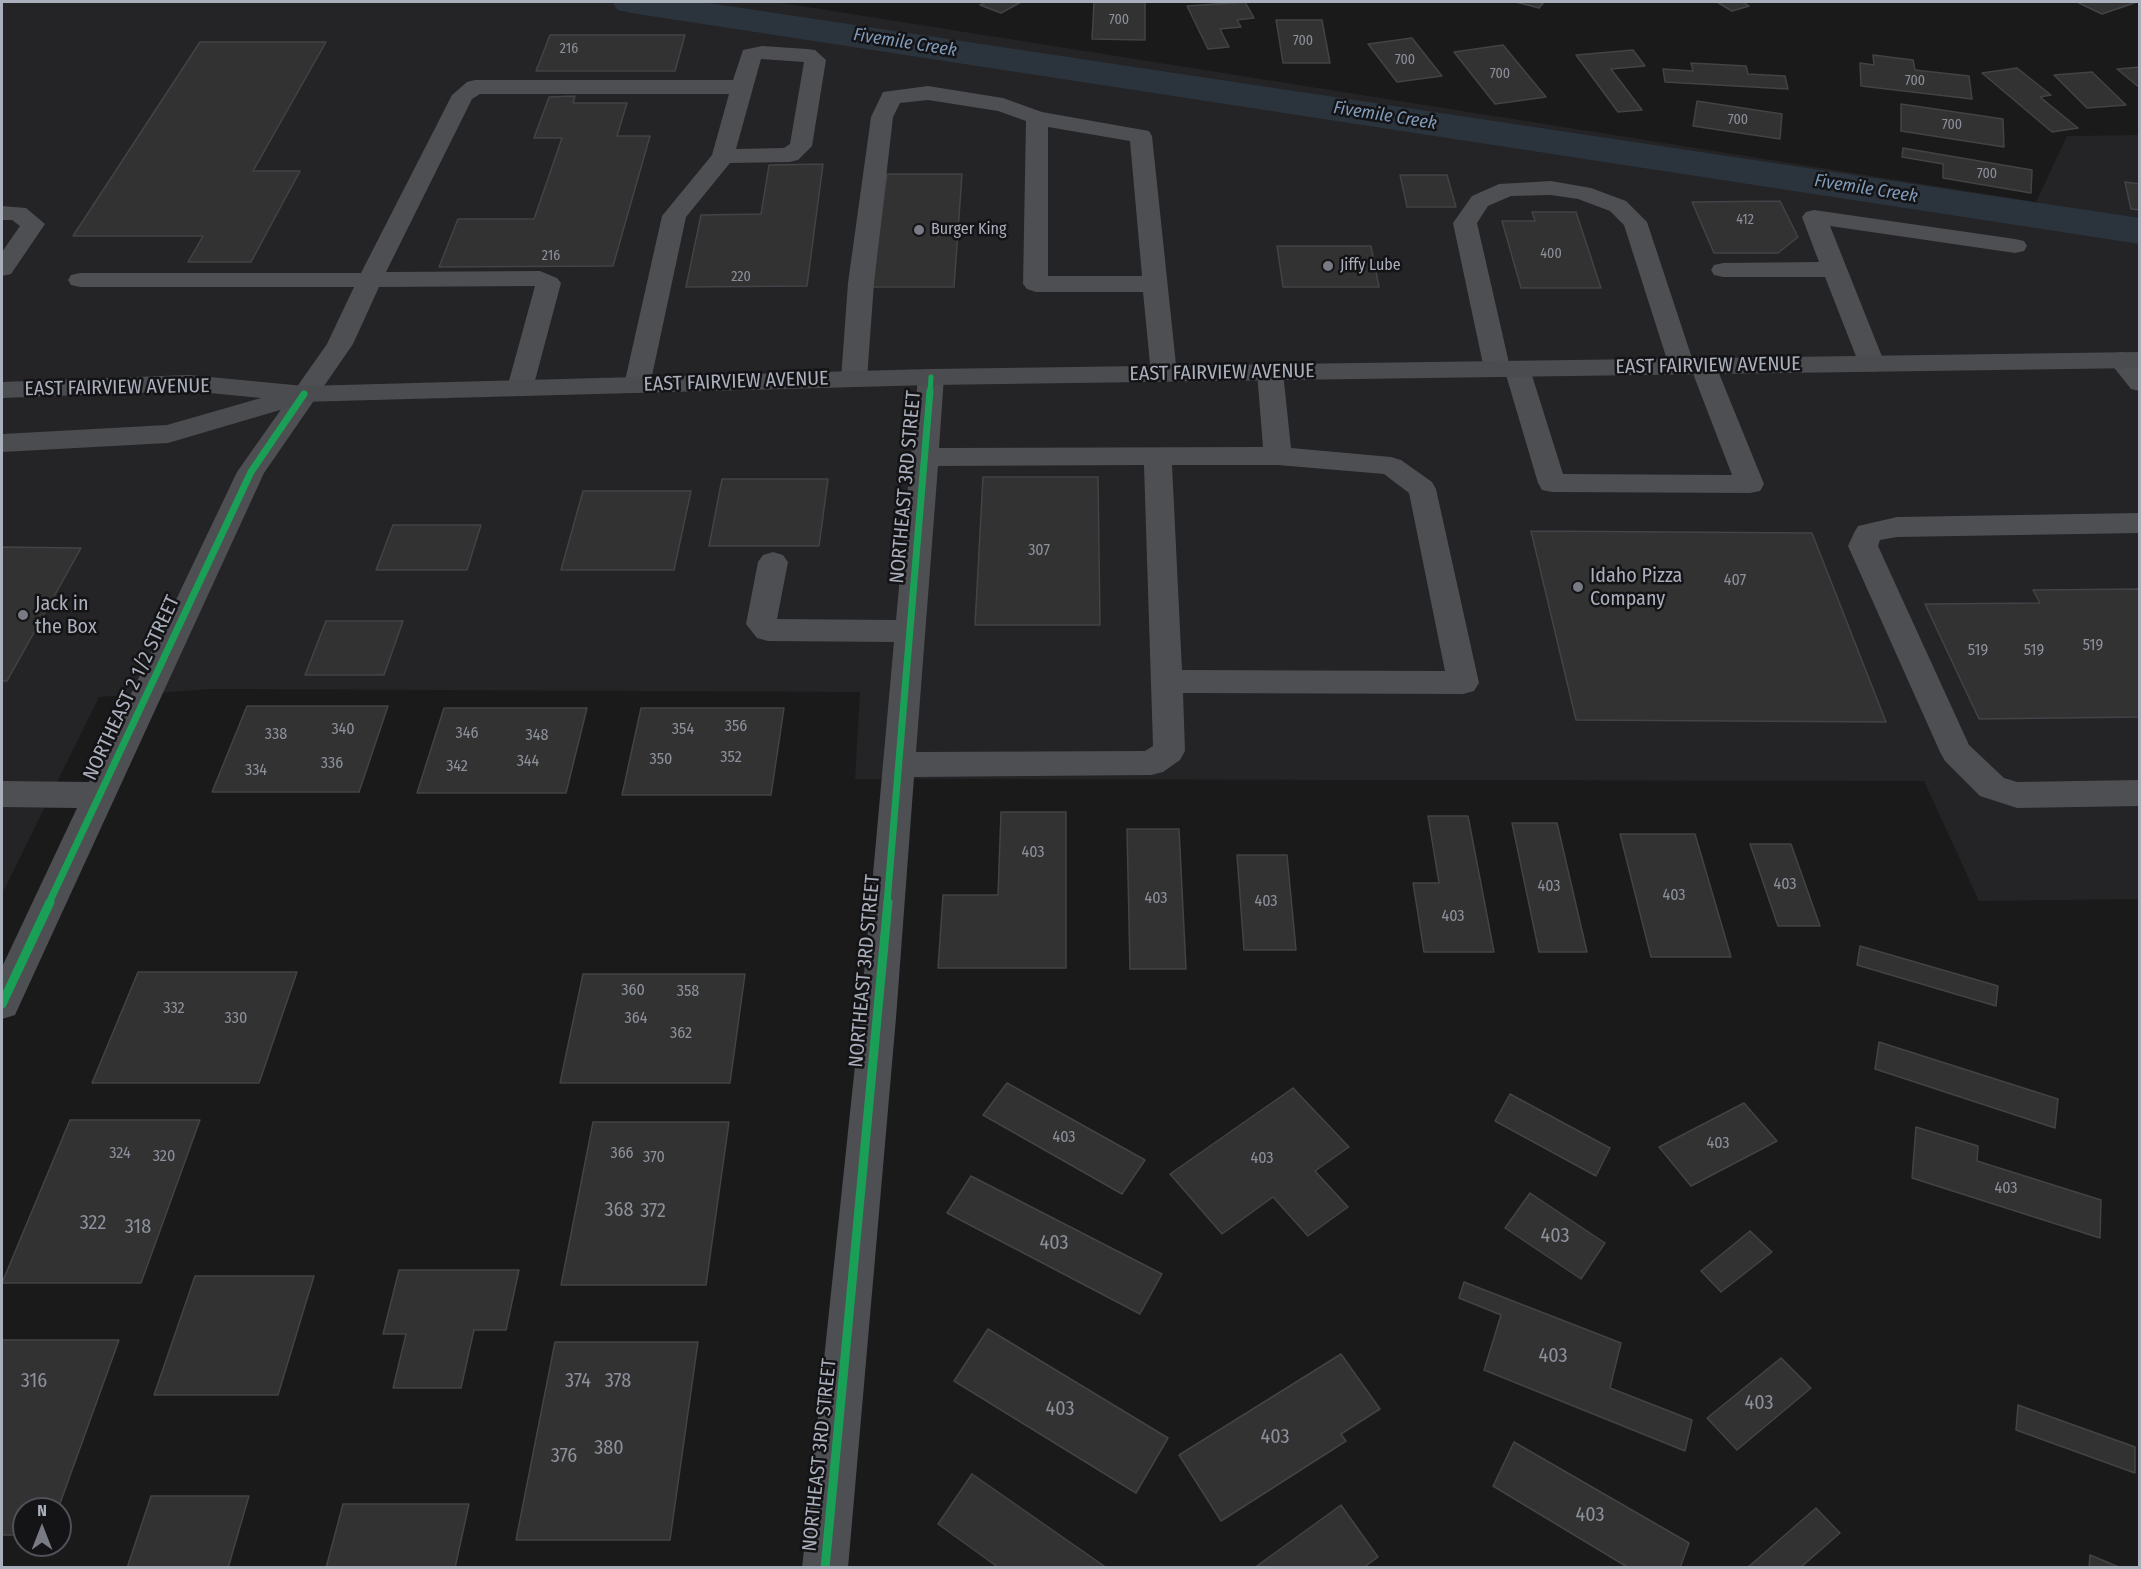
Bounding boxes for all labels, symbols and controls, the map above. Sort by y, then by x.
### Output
house number: 700 [1109,12,1129,28]
water label: Fivemile Creek [852,24,958,62]
house number: 700 [1293,33,1313,49]
house number: 216 [560,41,578,57]
house number: 700 [1395,52,1415,68]
house number: 700 [1490,66,1510,82]
house number: 700 [1905,73,1925,89]
water label: Fivemile Creek [1332,97,1438,135]
house number: 700 [1728,112,1748,128]
house number: 700 [1942,117,1962,133]
house number: 700 [1977,166,1997,182]
water label: Fivemile Creek [1813,170,1919,208]
house number: 412 [1736,212,1754,228]
place label: Burger King [931,220,1006,240]
marker: Burger King [912,223,926,237]
house number: 400 [1540,246,1562,262]
house number: 216 [542,248,560,264]
place label: Jiffy Lube [1340,256,1401,276]
marker: Jiffy Lube [1321,259,1335,273]
house number: 220 [731,269,751,285]
street label: EAST FAIRVIEW AVENUE [1615,352,1801,380]
street label: EAST FAIRVIEW AVENUE [1129,359,1315,387]
street label: EAST FAIRVIEW AVENUE [643,367,829,397]
street label: EAST FAIRVIEW AVENUE [24,374,210,402]
street label: NORTHEAST 3RD STREET [886,389,926,585]
house number: 307 [1028,541,1050,561]
place label: Idaho Pizza Company [1590,564,1682,611]
house number: 407 [1724,571,1746,591]
marker: Idaho Pizza Company [1571,580,1585,594]
place label: Jack in the Box [35,592,97,639]
street label: NORTHEAST 2 1/2 STREET [79,592,185,784]
marker: Jack in the Box [16,608,30,622]
house number: 519 [2083,636,2103,656]
house number: 519 [1968,641,1988,661]
house number: 519 [2024,641,2044,661]
house number: 356 [725,717,747,737]
house number: 340 [331,720,355,740]
house number: 354 [672,720,694,740]
house number: 346 [456,724,478,744]
house number: 338 [265,725,287,745]
house number: 348 [526,726,548,746]
house number: 352 [720,748,742,768]
house number: 350 [650,750,672,770]
house number: 344 [517,752,539,772]
house number: 336 [321,754,343,774]
house number: 342 [446,757,468,777]
house number: 334 [245,761,267,781]
house number: 403 [1021,843,1045,863]
street label: NORTHEAST 3RD STREET [845,873,885,1069]
house number: 403 [1773,875,1797,895]
house number: 403 [1537,877,1561,897]
house number: 403 [1662,886,1686,906]
house number: 403 [1144,889,1168,909]
house number: 403 [1254,892,1278,912]
house number: 403 [1441,907,1465,927]
house number: 360 [621,981,645,1001]
house number: 358 [677,982,699,1002]
house number: 332 [163,999,185,1019]
house number: 330 [225,1009,247,1029]
house number: 364 [625,1009,647,1029]
house number: 362 [670,1024,692,1044]
house number: 403 [1052,1128,1076,1148]
house number: 403 [1706,1134,1730,1154]
house number: 324 [109,1144,131,1164]
house number: 366 [610,1144,634,1164]
house number: 320 [153,1147,175,1167]
house number: 370 [643,1148,665,1168]
house number: 403 [1250,1149,1274,1169]
house number: 403 [1994,1179,2018,1199]
house number: 368 [605,1198,633,1222]
house number: 372 [640,1199,666,1223]
house number: 322 [80,1211,106,1235]
house number: 318 [125,1215,151,1239]
house number: 403 [1541,1224,1569,1248]
house number: 403 [1040,1231,1068,1255]
house number: 403 [1539,1344,1567,1368]
street label: NORTHEAST 3RD STREET [798,1357,842,1553]
house number: 316 [21,1369,47,1393]
house number: 374 [565,1369,591,1393]
house number: 378 [605,1369,631,1393]
house number: 403 [1745,1391,1773,1415]
house number: 403 [1046,1397,1074,1421]
house number: 403 [1261,1425,1289,1449]
house number: 380 [594,1436,624,1460]
house number: 376 [551,1444,577,1468]
north arrow [12,1497,72,1557]
text: N [37,1501,47,1520]
house number: 403 [1576,1503,1604,1527]

